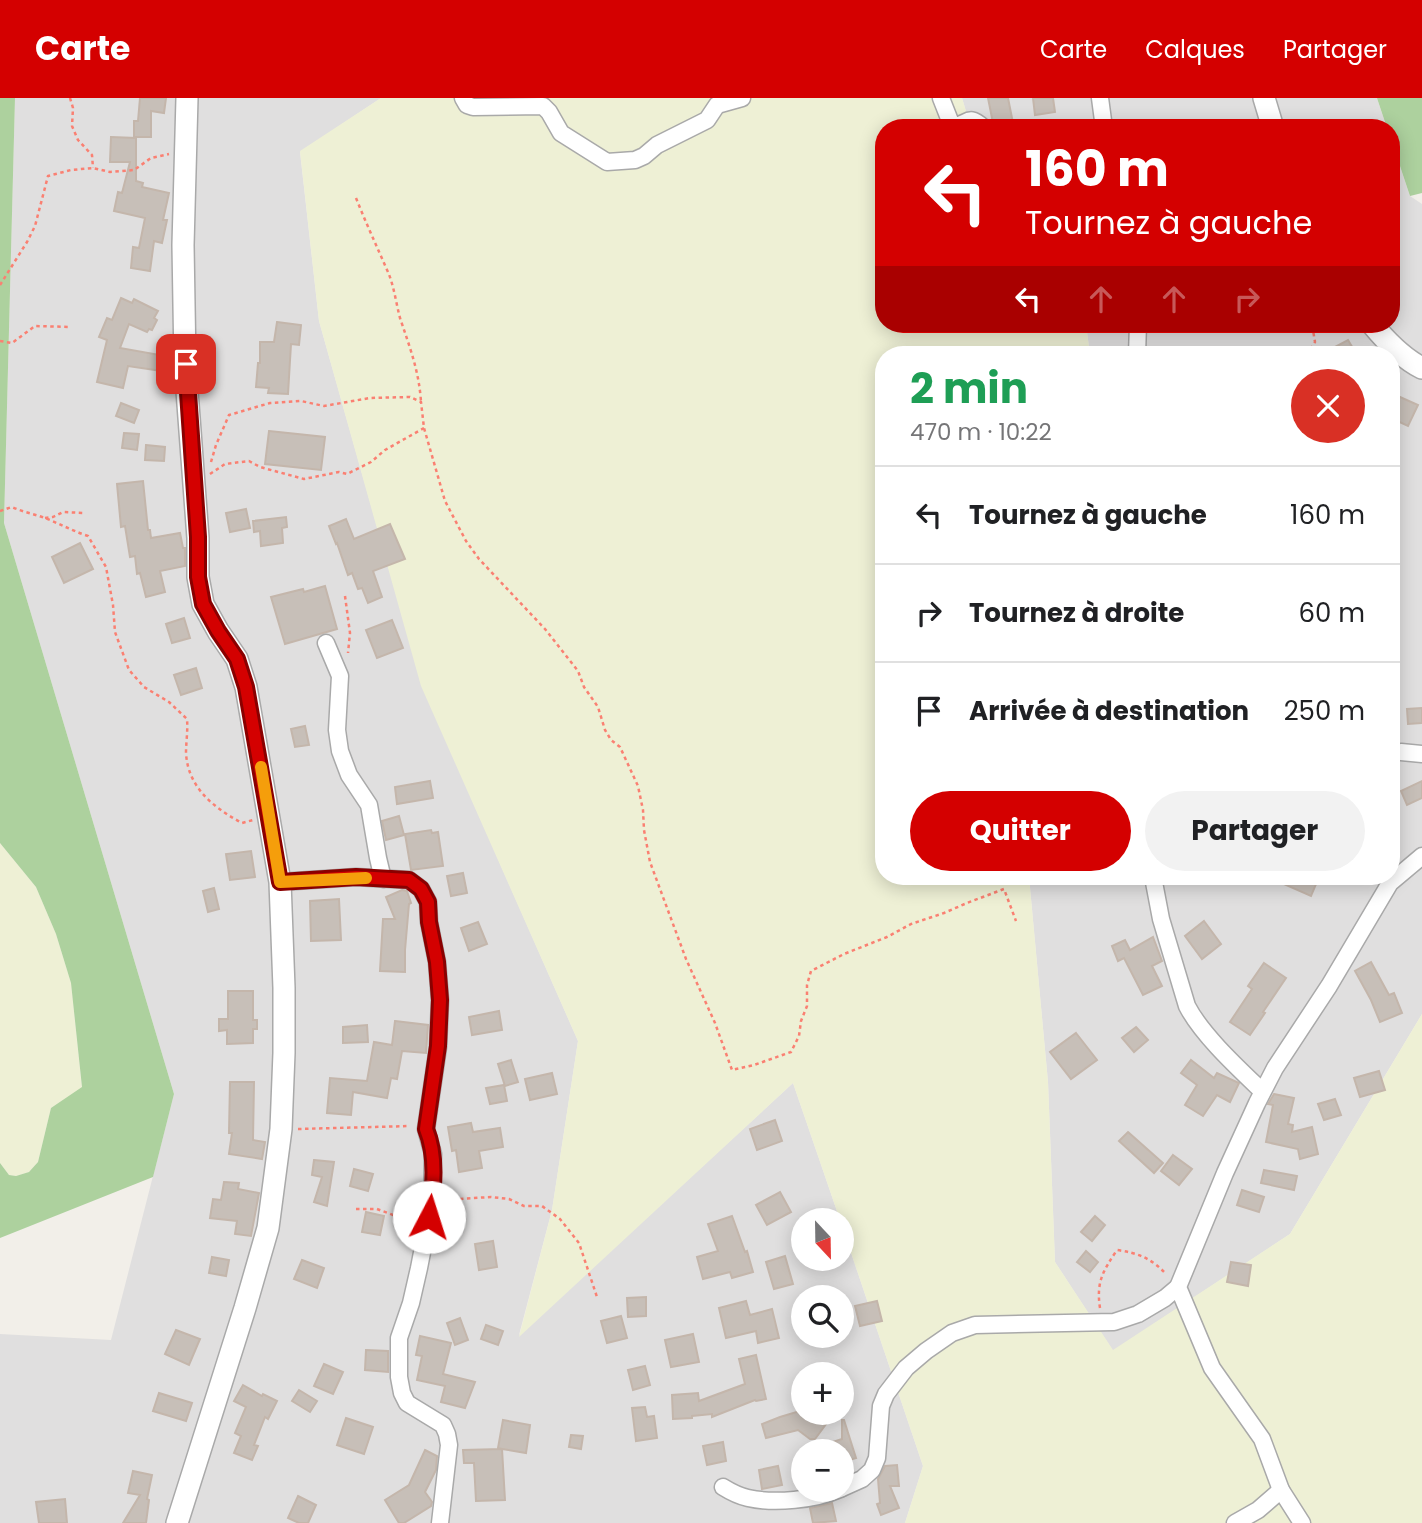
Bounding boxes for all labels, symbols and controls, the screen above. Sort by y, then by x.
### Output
text: Carte [35,25,130,72]
text: Carte [1040,33,1107,66]
text: Calques [1145,33,1245,66]
text: Partager [1283,33,1387,66]
text: 160 m [1025,135,1169,203]
icon: left [910,147,1001,238]
text: Tournez à gauche [1025,200,1312,245]
icon: left [1009,280,1047,318]
icon: ahead [1082,280,1120,318]
icon: ahead [1155,280,1193,318]
icon: right [1228,280,1266,318]
pin [156,334,216,394]
icon: arrive [167,345,205,383]
text: 2 min [910,359,1028,418]
button: close [1291,369,1365,443]
text: 470 m · 10:22 [910,416,1052,448]
icon: left [910,496,948,534]
text: Tournez à gauche [969,497,1207,533]
text: 160 m [1290,497,1365,533]
icon: right [910,594,948,632]
text: Tournez à droite [969,595,1184,631]
text: 60 m [1298,595,1365,631]
icon: arrive [910,692,948,730]
text: Arrivée à destination [969,693,1249,729]
text: 250 m [1284,693,1365,729]
button: Quitter [910,791,1131,871]
button: Partager [1145,791,1365,871]
position arrow [392,1180,466,1254]
north arrow [791,1208,854,1270]
map controls [791,1208,854,1502]
button: search [791,1285,854,1348]
button: + [791,1362,854,1425]
button: − [791,1439,854,1502]

